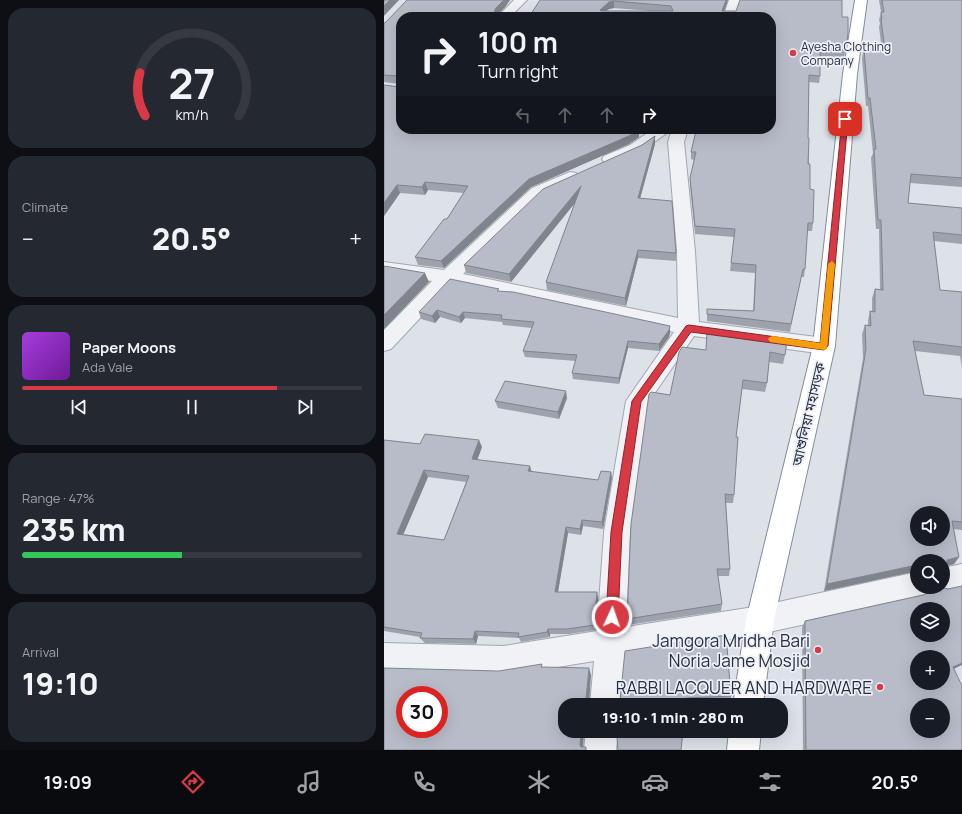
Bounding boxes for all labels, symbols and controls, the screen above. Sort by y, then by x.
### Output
text: 100 m [478,23,558,61]
icon: right [412,28,464,80]
place label: Ayesha Clothing Company [801,38,891,69]
marker: Ayesha Clothing Company [788,48,798,58]
text: 27 [169,55,215,111]
text: Turn right [478,59,559,83]
pin [828,102,862,136]
icon: left [512,104,534,126]
icon: ahead [554,104,576,126]
icon: ahead [596,104,618,126]
icon: right [638,104,660,126]
text: km/h [175,105,209,124]
icon: arrive [834,108,856,130]
text: Climate [22,198,68,216]
text: 20.5° [152,218,231,259]
text: − [22,224,34,254]
text: + [349,224,362,254]
text: Paper Moons [82,337,176,358]
text: Ada Vale [82,358,133,376]
street label: আশুলিয়া মহাসড়ক [787,360,829,469]
icon: previous [68,396,90,418]
icon: pause [181,396,203,418]
icon: next [294,396,316,418]
text: Range · 47% [22,489,95,507]
map controls [910,506,950,738]
button: sound [910,506,950,546]
text: 235 km [22,509,126,550]
button: search [910,554,950,594]
position arrow [591,596,633,638]
button: layers [910,602,950,642]
place label: Jamgora Mridha Bari Noria Jame Mosjid [652,629,810,672]
text: Arrival [22,643,59,661]
marker: Jamgora Mridha Bari Noria Jame Mosjid [813,645,823,655]
button: + [910,650,950,690]
text: 19:10 [22,663,99,704]
place label: RABBI LACQUER AND HARDWARE [616,676,872,699]
marker: RABBI LACQUER AND HARDWARE [875,682,885,692]
speed limit sign: 30 [396,686,448,738]
button: − [910,698,950,738]
text: 19:10 · 1 min · 280 m [602,707,744,728]
icon: directions [179,768,207,796]
icon: music [295,768,323,796]
icon: phone [410,768,438,796]
icon: climate [525,768,553,796]
icon: car [641,768,669,796]
icon: filters [756,768,784,796]
text: 19:09 [44,770,92,794]
text: 20.5° [872,770,918,794]

